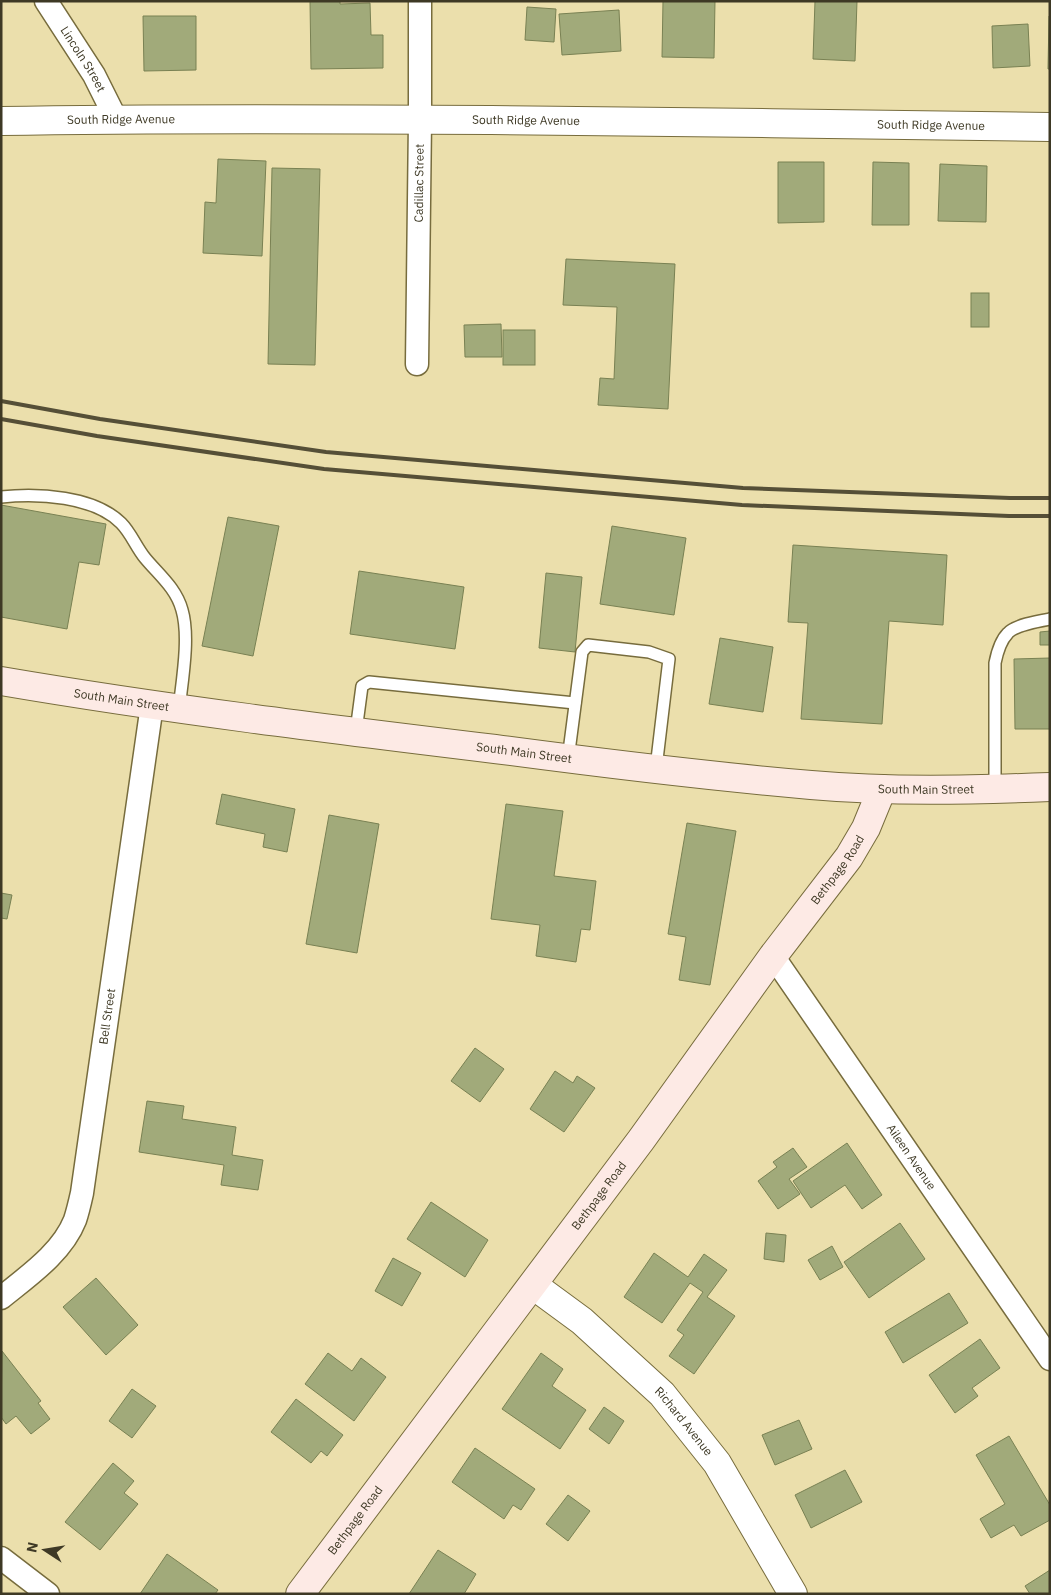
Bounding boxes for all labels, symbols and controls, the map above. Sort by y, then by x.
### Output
street label: Lincoln Street [57,23,109,94]
street label: South Ridge Avenue [67,111,175,127]
street label: South Ridge Avenue [472,112,580,128]
street label: South Ridge Avenue [877,116,986,133]
street label: Cadillac Street [411,144,427,222]
street label: South Main Street [73,685,170,714]
street label: South Main Street [475,739,573,766]
street label: South Main Street [878,781,974,797]
street label: Bethpage Road [807,832,867,907]
street label: Bell Street [95,987,118,1046]
street label: Aileen Avenue [884,1121,940,1193]
street label: Bethpage Road [568,1158,629,1233]
street label: Richard Avenue [652,1383,717,1459]
street label: Bethpage Road [324,1483,386,1558]
north arrow [20,1525,70,1575]
text: N [22,1540,42,1554]

